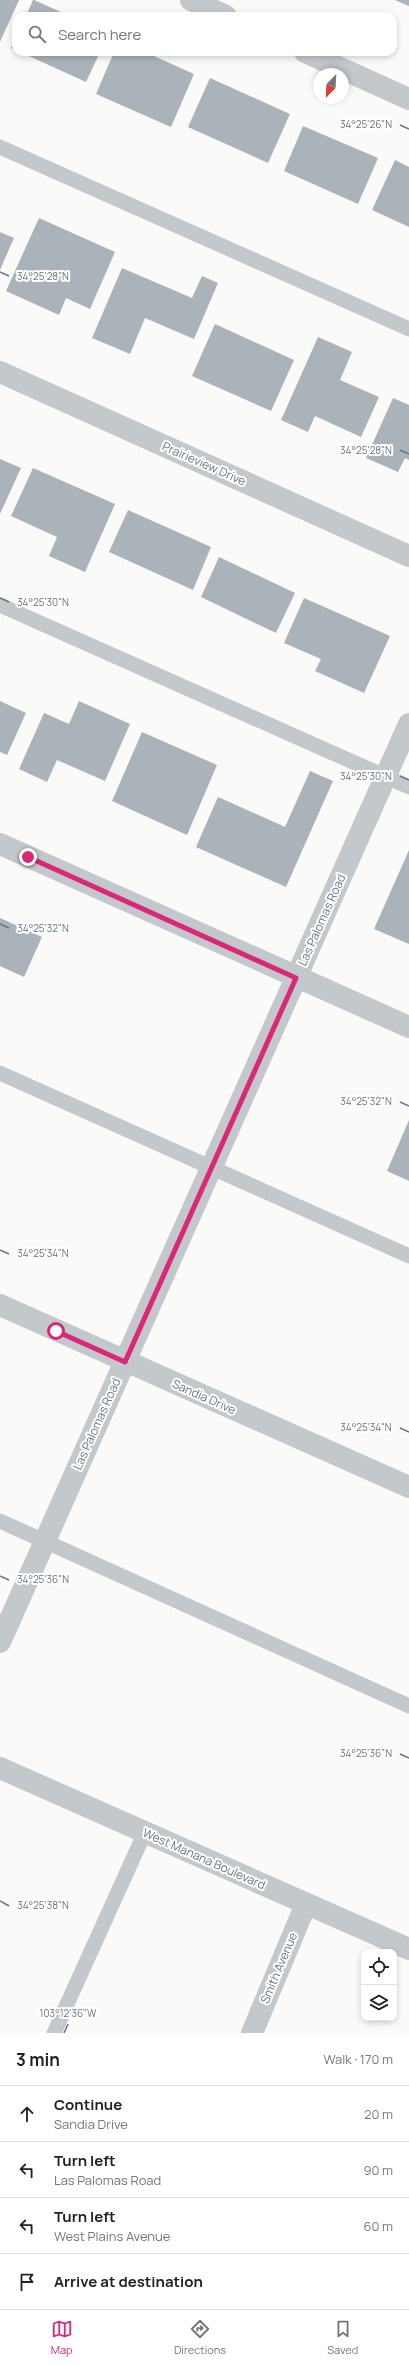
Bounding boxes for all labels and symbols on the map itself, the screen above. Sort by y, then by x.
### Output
north arrow [313,68,349,104]
text: 34°25'26"N [340,117,392,131]
text: 34°25'28"N [17,269,69,283]
street label: Prairieview Drive [160,437,249,490]
text: 34°25'28"N [340,443,392,457]
text: 34°25'30"N [17,595,69,609]
text: 34°25'30"N [340,769,392,783]
route end [19,848,37,866]
street label: Las Palomas Road [294,871,349,968]
text: 34°25'32"N [17,921,69,935]
text: 34°25'32"N [340,1094,392,1108]
text: 34°25'34"N [17,1246,69,1260]
route start [47,1322,65,1340]
street label: Las Palomas Road [69,1375,124,1472]
street label: Sandia Drive [170,1375,239,1418]
text: 34°25'34"N [340,1420,392,1434]
text: 34°25'36"N [17,1572,69,1586]
text: 34°25'36"N [340,1746,392,1760]
street label: West Manana Boulevard [140,1824,268,1893]
text: 34°25'38"N [17,1898,69,1912]
street label: Smith Avenue [256,1930,301,2006]
text: 103°12'36"W [40,2006,97,2020]

